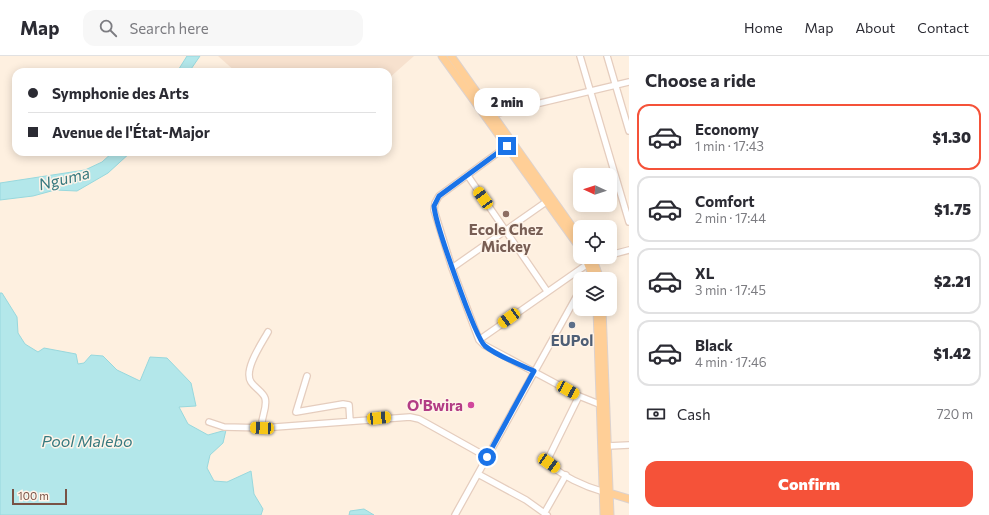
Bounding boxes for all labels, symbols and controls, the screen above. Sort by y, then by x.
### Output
search box [83,10,363,46]
text: Map [20,16,59,39]
icon: search [97,17,119,39]
text: Search here [129,19,209,37]
text: Home [744,19,783,36]
text: Map [805,19,833,36]
text: About [855,19,895,36]
text: Contact [917,19,969,36]
text: Choose a ride [645,69,756,91]
text: Symphonie des Arts [52,84,189,102]
callout: 2 min [474,88,540,116]
text: 2 min [491,94,523,110]
icon: car [647,119,683,155]
text: Economy [695,120,759,138]
text: Avenue de l'État-Major [52,123,210,141]
text: $1.30 [932,128,971,146]
route end [498,137,516,155]
text: 1 min · 17:43 [695,138,764,154]
water label: Nguma [36,162,92,194]
north arrow [573,168,617,212]
map controls [573,168,617,316]
car [471,185,495,211]
icon: car [647,191,683,227]
text: Comfort [695,192,755,210]
text: $1.75 [934,200,971,218]
marker: Ecole Chez Mickey [501,209,511,219]
text: 2 min · 17:44 [695,210,766,226]
place label: Ecole Chez Mickey [469,220,544,255]
button: locate [573,220,617,264]
icon: car [647,263,683,299]
text: XL [695,264,714,282]
button: layers [573,272,617,316]
text: $2.21 [934,272,971,290]
text: 3 min · 17:45 [695,282,766,298]
car [496,306,522,330]
marker: EUPol [567,320,577,330]
place label: EUPol [551,331,593,349]
icon: car [647,335,683,371]
text: Black [695,336,733,354]
text: $1.42 [933,344,971,362]
text: 4 min · 17:46 [695,354,767,370]
car [555,379,581,401]
place label: O'Bwira [407,396,463,414]
marker: O'Bwira [466,400,476,410]
icon: cash [645,403,667,425]
text: Cash [677,405,711,423]
text: 720 m [937,406,973,422]
car [366,411,392,425]
car [250,421,274,435]
water label: Pool Malebo [41,431,133,450]
route start [478,448,496,466]
car [536,451,562,475]
button: Confirm [645,461,973,507]
scale bar [12,487,67,506]
text: 100 m [18,489,49,502]

